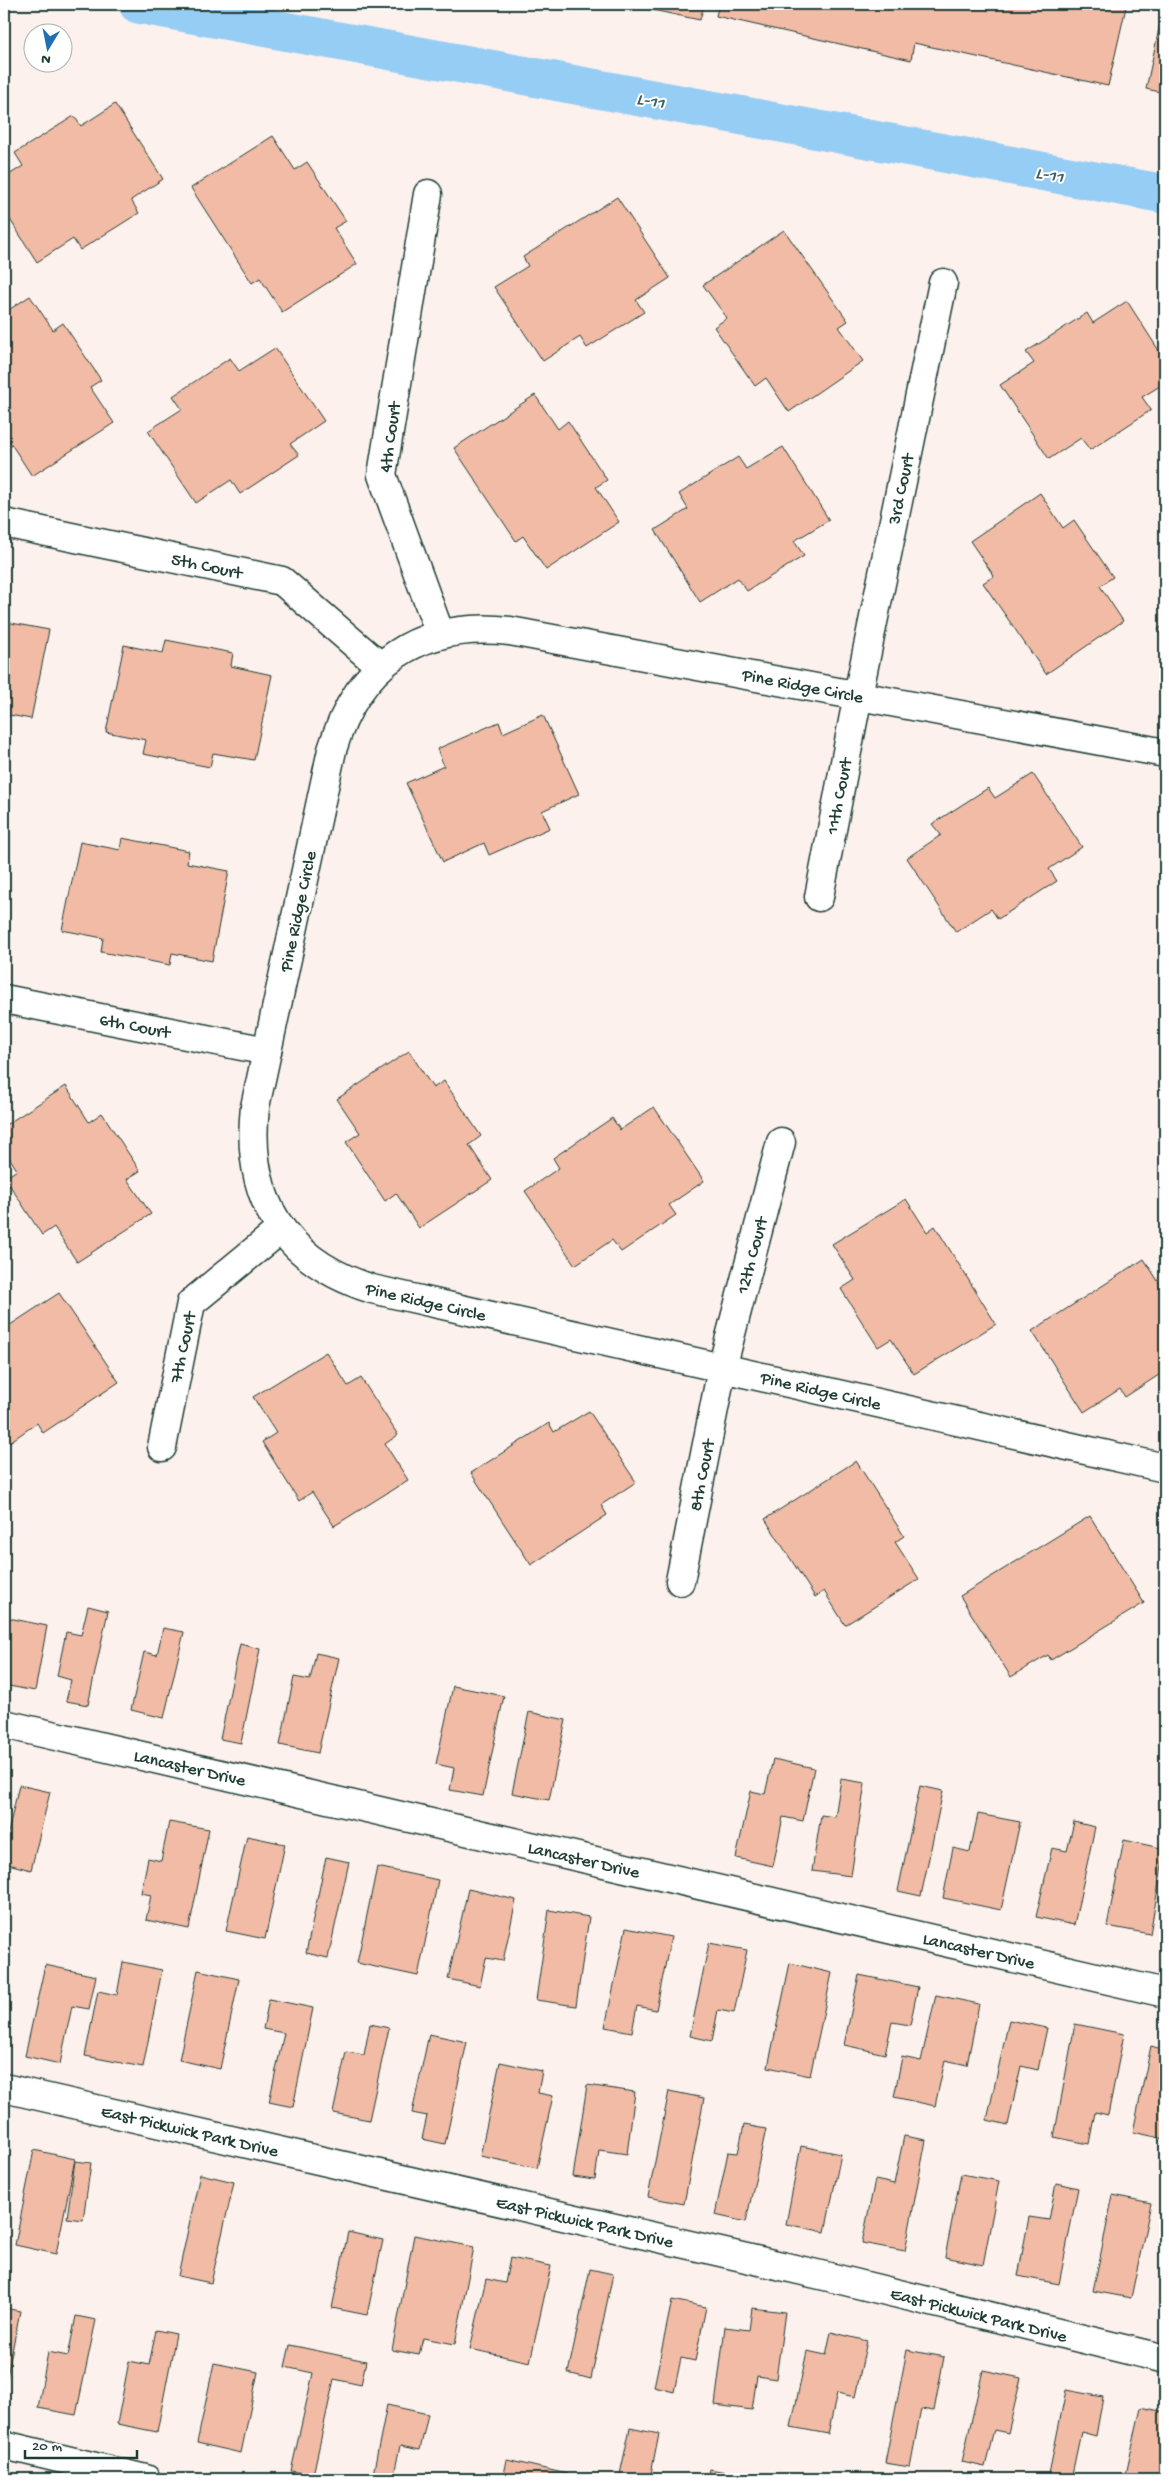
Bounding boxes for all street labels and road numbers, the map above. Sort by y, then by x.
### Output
street label: 4th Court [376,399,407,474]
street label: 3rd Court [885,451,921,528]
street label: 5th Court [169,550,245,586]
street label: Pine Ridge Circle [739,665,866,710]
street label: 11th Court [823,755,858,837]
street label: Pine Ridge Circle [276,848,323,975]
street label: 6th Court [97,1010,173,1045]
street label: 12th Court [733,1213,774,1297]
street label: Pine Ridge Circle [362,1279,488,1328]
street label: 7th Court [166,1309,203,1386]
street label: Pine Ridge Circle [757,1368,883,1417]
street label: 8th Court [686,1436,721,1513]
street label: Lancaster Drive [131,1746,248,1793]
street label: Lancaster Drive [525,1838,642,1885]
street label: Lancaster Drive [920,1929,1037,1976]
street label: East Pickwick Park Drive [99,2102,281,2163]
street label: East Pickwick Park Drive [494,2193,676,2254]
street label: East Pickwick Park Drive [888,2284,1070,2349]

